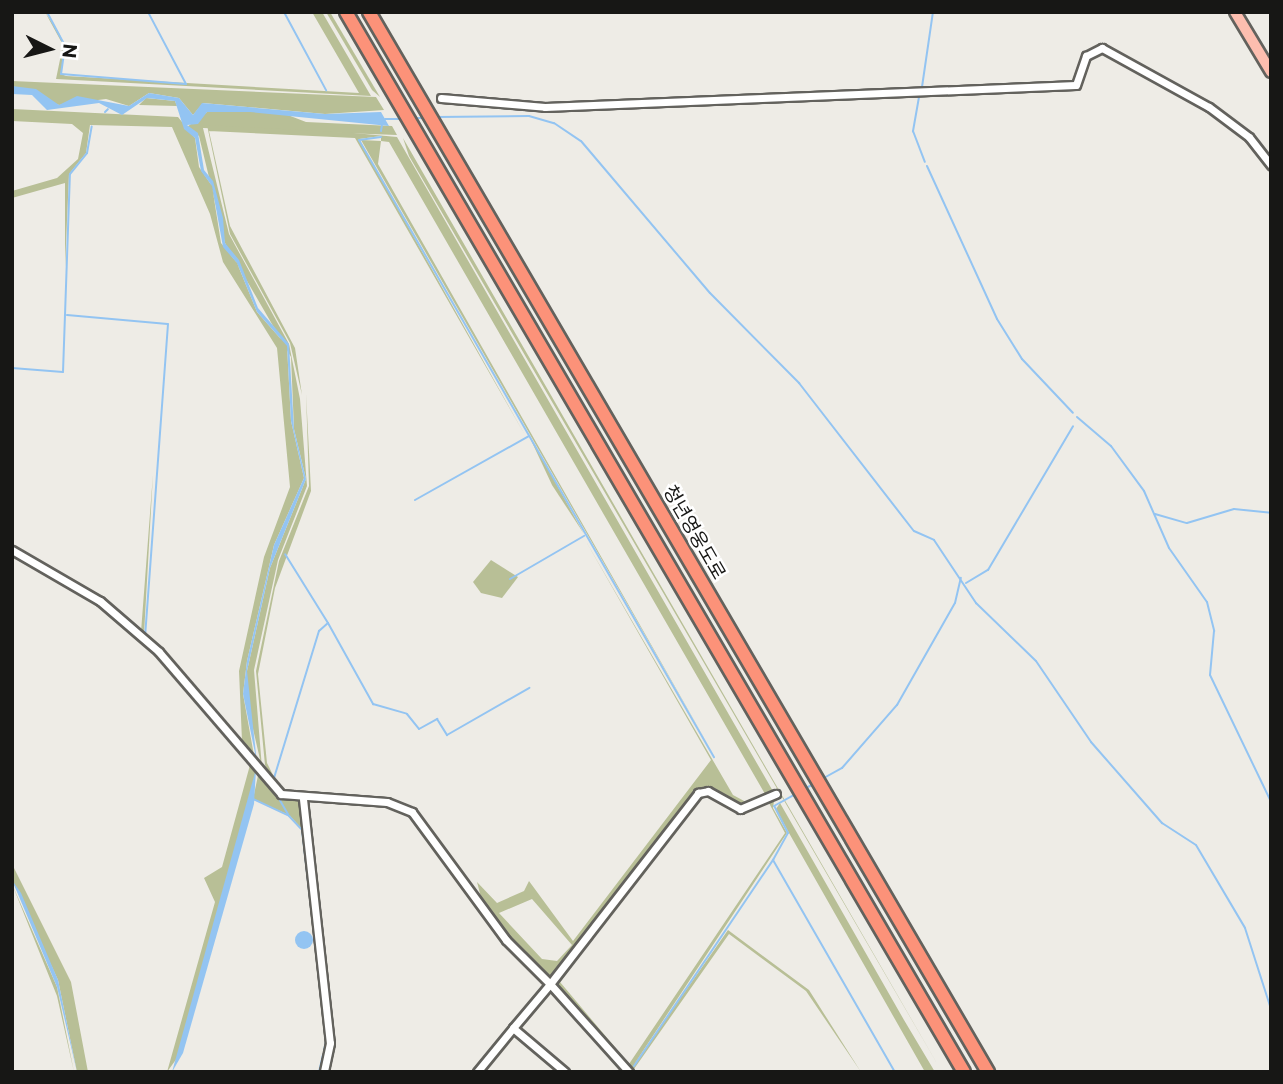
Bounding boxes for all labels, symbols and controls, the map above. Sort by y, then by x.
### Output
north arrow [14,14,84,84]
text: N [58,43,83,60]
street label: 청년영웅도로 [659,481,731,583]

